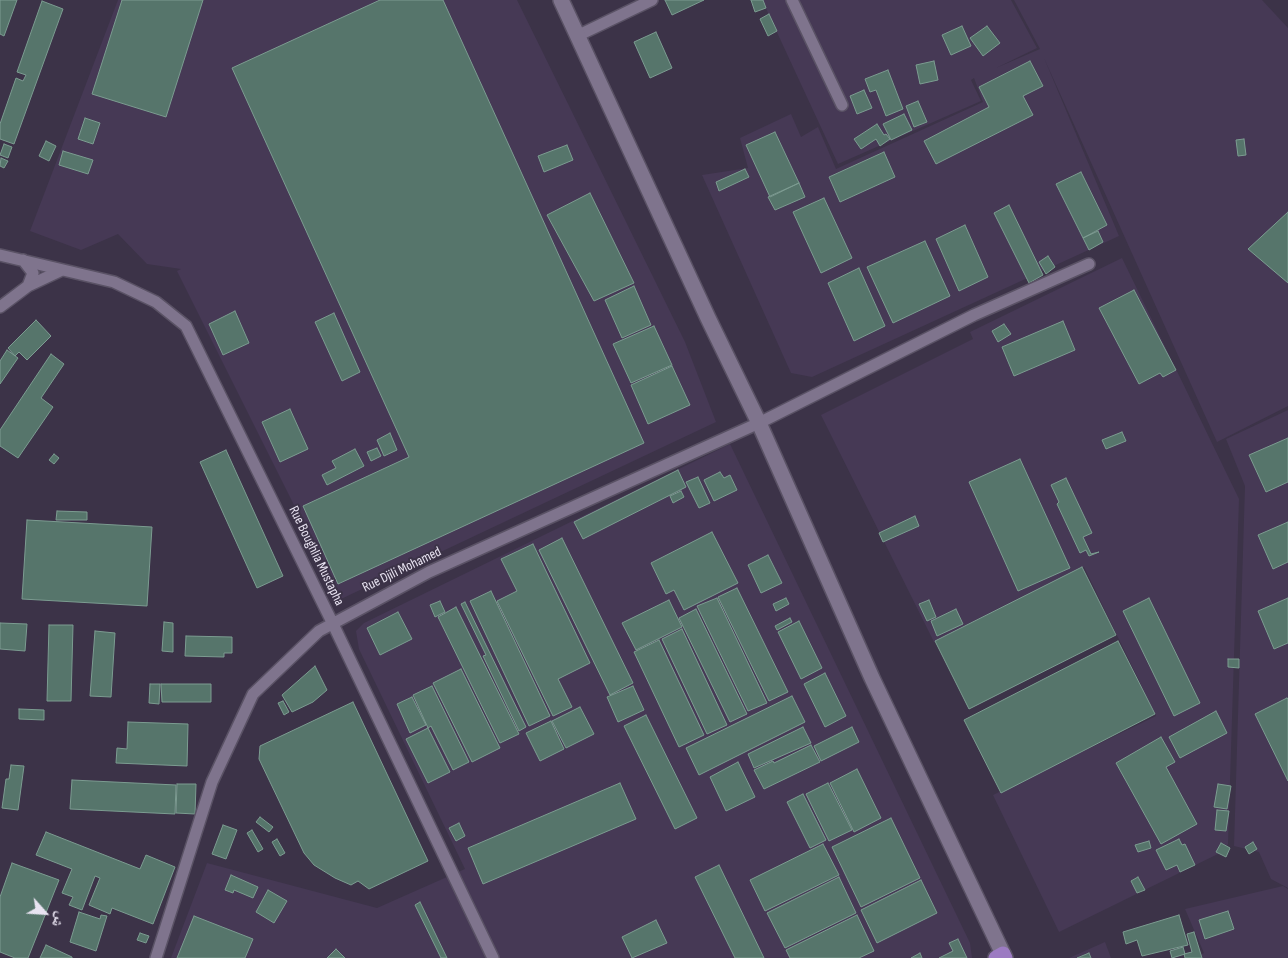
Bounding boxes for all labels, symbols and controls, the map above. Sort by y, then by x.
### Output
street label: Rue Boughlia Mustapha [285,503,347,609]
street label: Rue Djili Mohamed [360,544,444,596]
north arrow [20,888,70,938]
text: ش [48,909,70,930]

